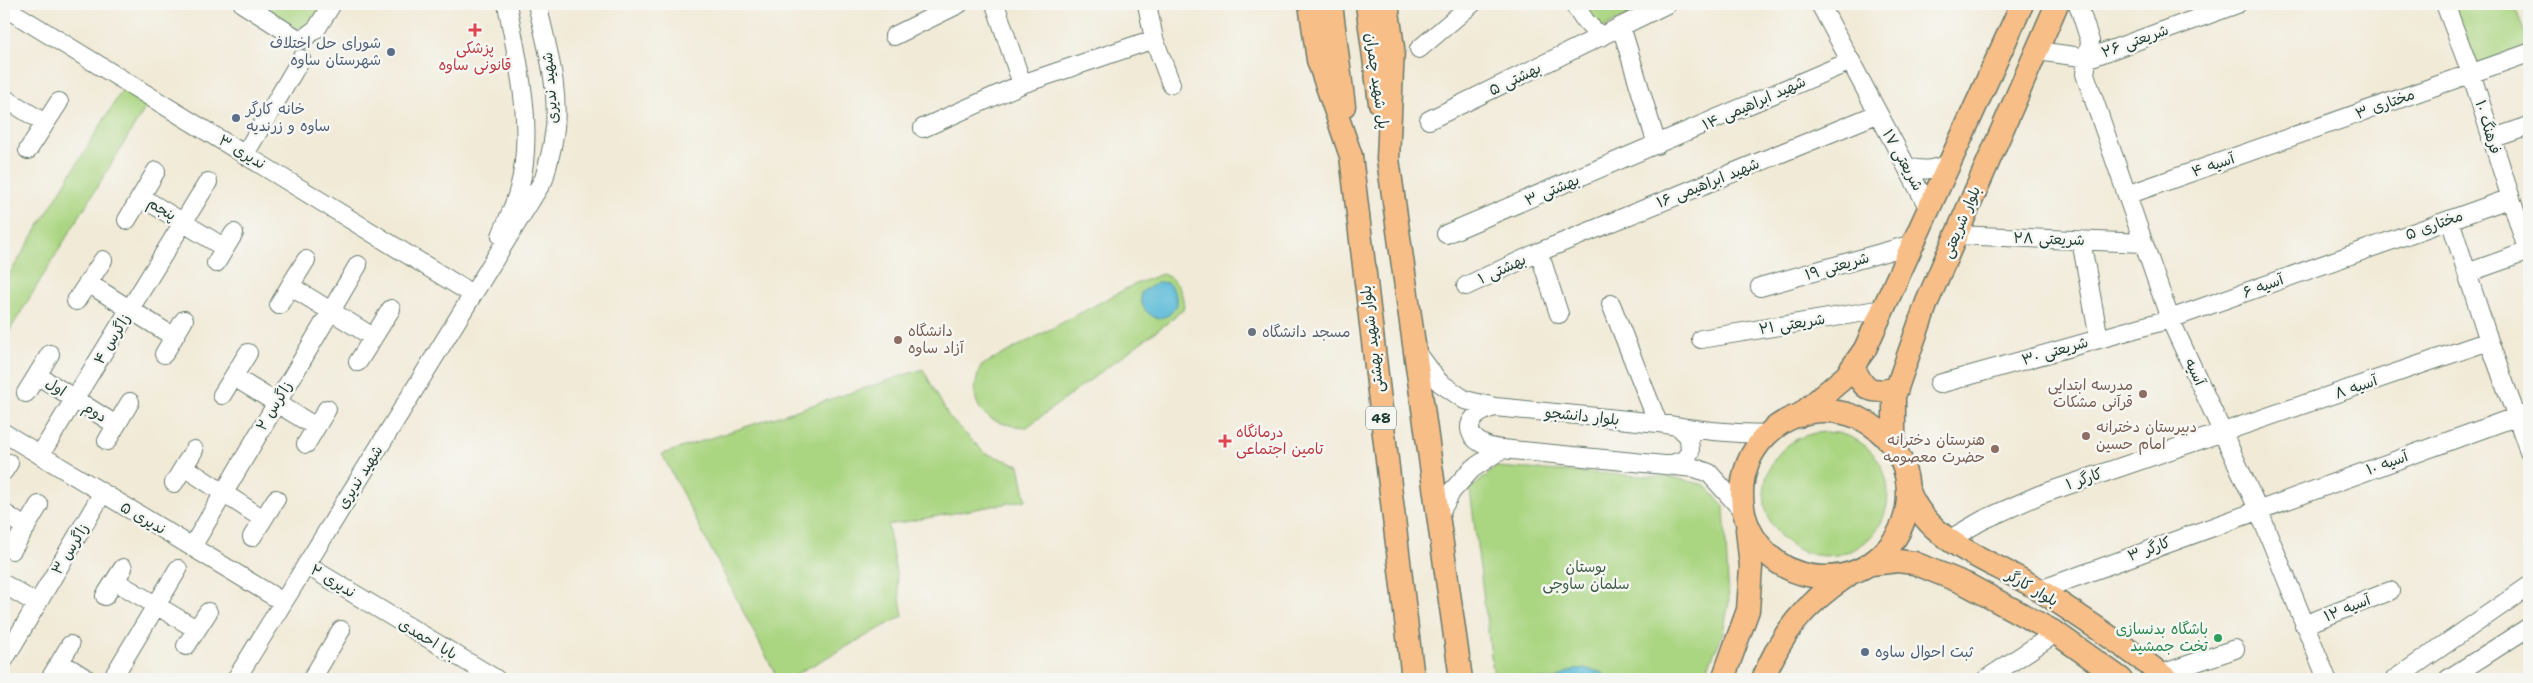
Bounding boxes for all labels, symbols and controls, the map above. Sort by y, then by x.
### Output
street label: شریعتی ۲۶ [2098,20,2172,62]
marker: پزشکی قانونی ساوه [468,23,482,37]
street label: پل شهید چمران [1360,32,1394,130]
place label: شورای حل اختلاف شهرستان ساوه [270,33,381,70]
place label: پزشکی قانونی ساوه [439,38,512,75]
marker: شورای حل اختلاف شهرستان ساوه [385,46,397,58]
street label: شهید ندیری [537,52,563,124]
street label: بهشتی ۵ [1486,58,1544,100]
street label: شهید ابراهیمی ۱۴ [1699,71,1809,135]
street label: مختاری ۳ [2353,84,2417,124]
street label: فرهنگ ۱۰ [2470,98,2506,156]
place label: خانه کارگر ساوه و زرندیه [244,99,330,136]
marker: خانه کارگر ساوه و زرندیه [230,112,242,124]
street label: شریعتی ۱۷ [1878,126,1928,194]
street label: ندیری ۳ [215,130,269,174]
street label: آسیه ۴ [2189,148,2238,182]
street label: شهید ابراهیمی ۱۶ [1654,153,1762,213]
street label: بهشتی ۳ [1522,170,1582,210]
street label: بلوار شریعتی [1937,183,1985,261]
street label: پنجم [143,193,180,227]
street label: مختاری ۵ [2402,205,2466,245]
street label: شریعتی ۲۸ [2013,228,2085,250]
street label: شریعتی ۱۹ [1802,247,1872,285]
street label: بهشتی ۱ [1475,249,1529,289]
street label: آسیه ۶ [2240,269,2287,303]
street label: بلوار شهید بهشتی [1355,284,1389,394]
street label: شریعتی ۲۱ [1757,309,1827,339]
street label: زاگرس ۴ [89,310,135,368]
place label: دانشگاه آزاد ساوه [908,321,965,358]
place label: مسجد دانشگاه [1262,322,1351,342]
marker: مسجد دانشگاه [1246,326,1258,338]
street label: شریعتی ۳۰ [2019,332,2091,370]
marker: دانشگاه آزاد ساوه [892,334,904,346]
street label: آسیه [2180,355,2210,390]
street label: آسیه ۸ [2332,370,2381,404]
street label: اول [42,373,70,401]
place label: مدرسه ابتدایی قرآنی مشکات [2048,375,2133,412]
street label: زاگرس ۲ [251,377,297,435]
marker: مدرسه ابتدایی قرآنی مشکات [2137,388,2149,400]
street label: دوم [78,397,111,429]
street label: بلوار دانشجو [1543,402,1620,430]
road number: 48 [1366,406,1396,429]
place label: دبیرستان دخترانه امام حسین [2096,417,2197,455]
place label: درمانگاه تامین اجتماعی [1236,422,1324,459]
place label: هنرستان دخترانه حضرت معصومه [1883,430,1985,467]
marker: دبیرستان دخترانه امام حسین [2080,430,2092,442]
marker: درمانگاه تامین اجتماعی [1218,434,1232,448]
street label: شهید ندیری [333,441,387,513]
marker: هنرستان دخترانه حضرت معصومه [1989,443,2001,455]
street label: آسیه ۱۰ [2363,446,2412,480]
street label: کارگر ۱ [2063,463,2105,495]
street label: ندیری ۵ [117,497,169,539]
street label: زاگرس ۳ [47,520,93,578]
street label: کارگر ۳ [2125,532,2173,566]
park label: بوستان سلمان ساوجی [1542,557,1630,594]
street label: ندیری ۲ [307,560,359,602]
street label: بلوار کارگر [2000,564,2062,611]
street label: آسیه ۱۲ [2321,589,2374,626]
street label: بابا احمدی [395,614,461,664]
place label: باشگاه بدنسازی تخت جمشید [2116,619,2209,656]
marker: باشگاه بدنسازی تخت جمشید [2212,632,2224,644]
place label: ثبت احوال ساوه [1875,642,1974,662]
marker: ثبت احوال ساوه [1859,646,1871,658]

